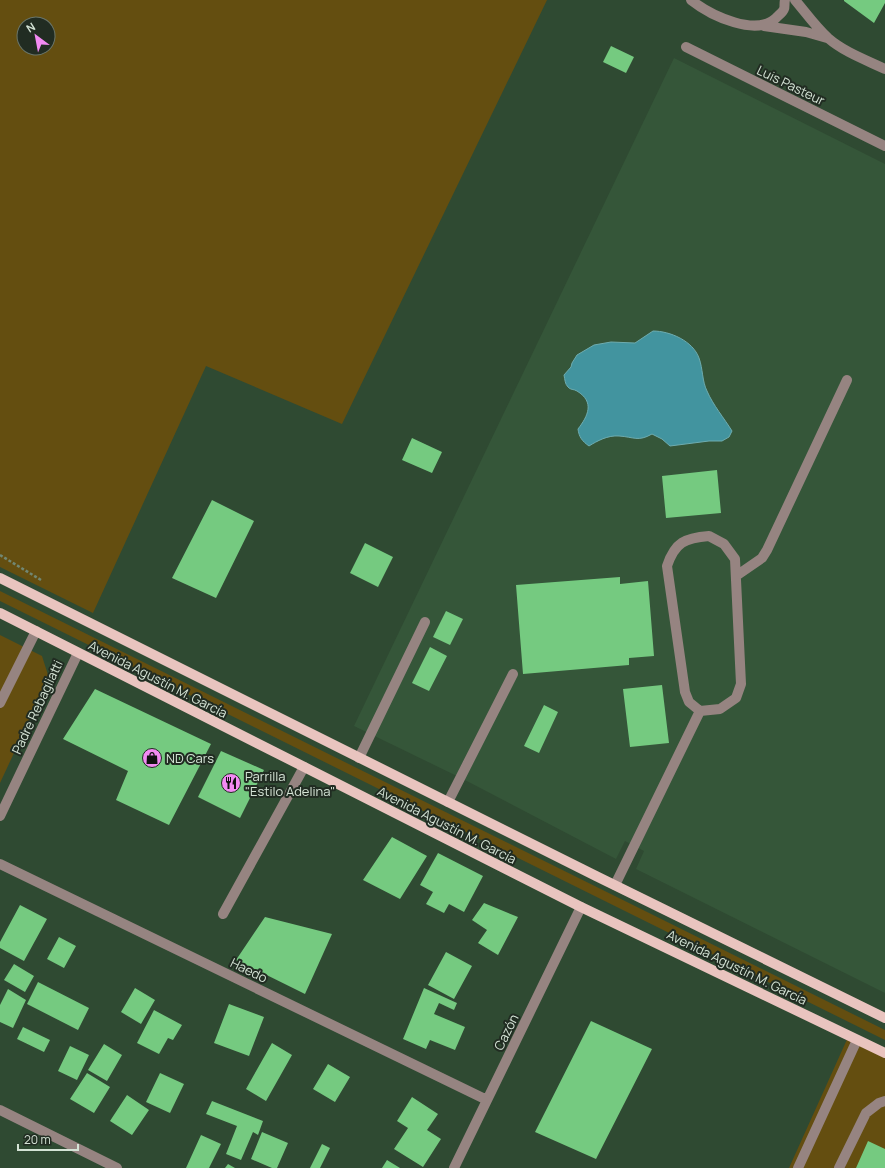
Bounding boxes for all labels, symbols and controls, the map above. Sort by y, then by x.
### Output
north arrow [16,16,56,56]
text: N [23,19,38,36]
street label: Luis Pasteur [754,61,828,109]
street label: Avenida Agustín M. García [85,636,231,722]
street label: Padre Rebagliatti [7,657,67,757]
shop icon: ND Cars [141,747,163,769]
place label: ND Cars [166,749,214,767]
place label: Parrilla "Estilo Adelina" [245,767,335,800]
restaurant icon: Parrilla "Estilo Adelina" [220,772,242,794]
street label: Avenida Agustín M. García [374,782,520,868]
street label: Avenida Agustín M. García [664,925,810,1009]
street label: Haedo [227,953,271,987]
street label: Cazón [490,1011,522,1053]
scale bar [18,1126,78,1152]
text: 20 m [24,1131,51,1148]

